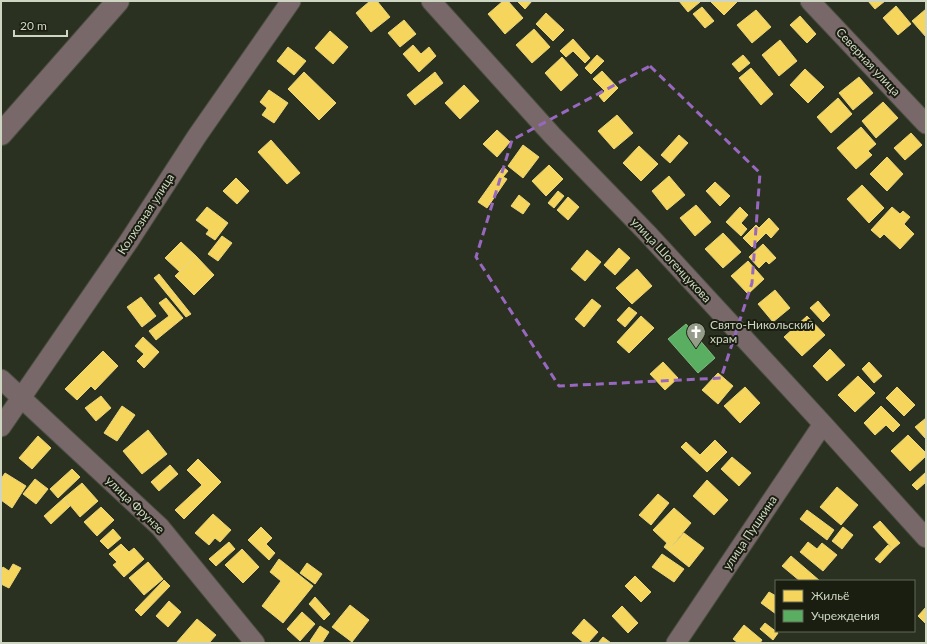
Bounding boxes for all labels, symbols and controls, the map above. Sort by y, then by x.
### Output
scale bar [14,12,67,38]
text: 20 m [20,18,47,33]
street label: Северная улица [833,24,904,99]
street label: Колхозная улица [114,170,177,257]
street label: улица Шогенцукова [628,214,715,305]
place label: Свято-Никольский храм [710,317,814,346]
church icon: Свято-Никольский храм [685,321,707,349]
street label: улица Фрунзе [103,473,168,537]
street label: улица Пушкина [719,493,780,573]
legend [775,580,915,632]
text: Жильё [811,588,849,603]
text: Учреждения [811,608,880,623]

